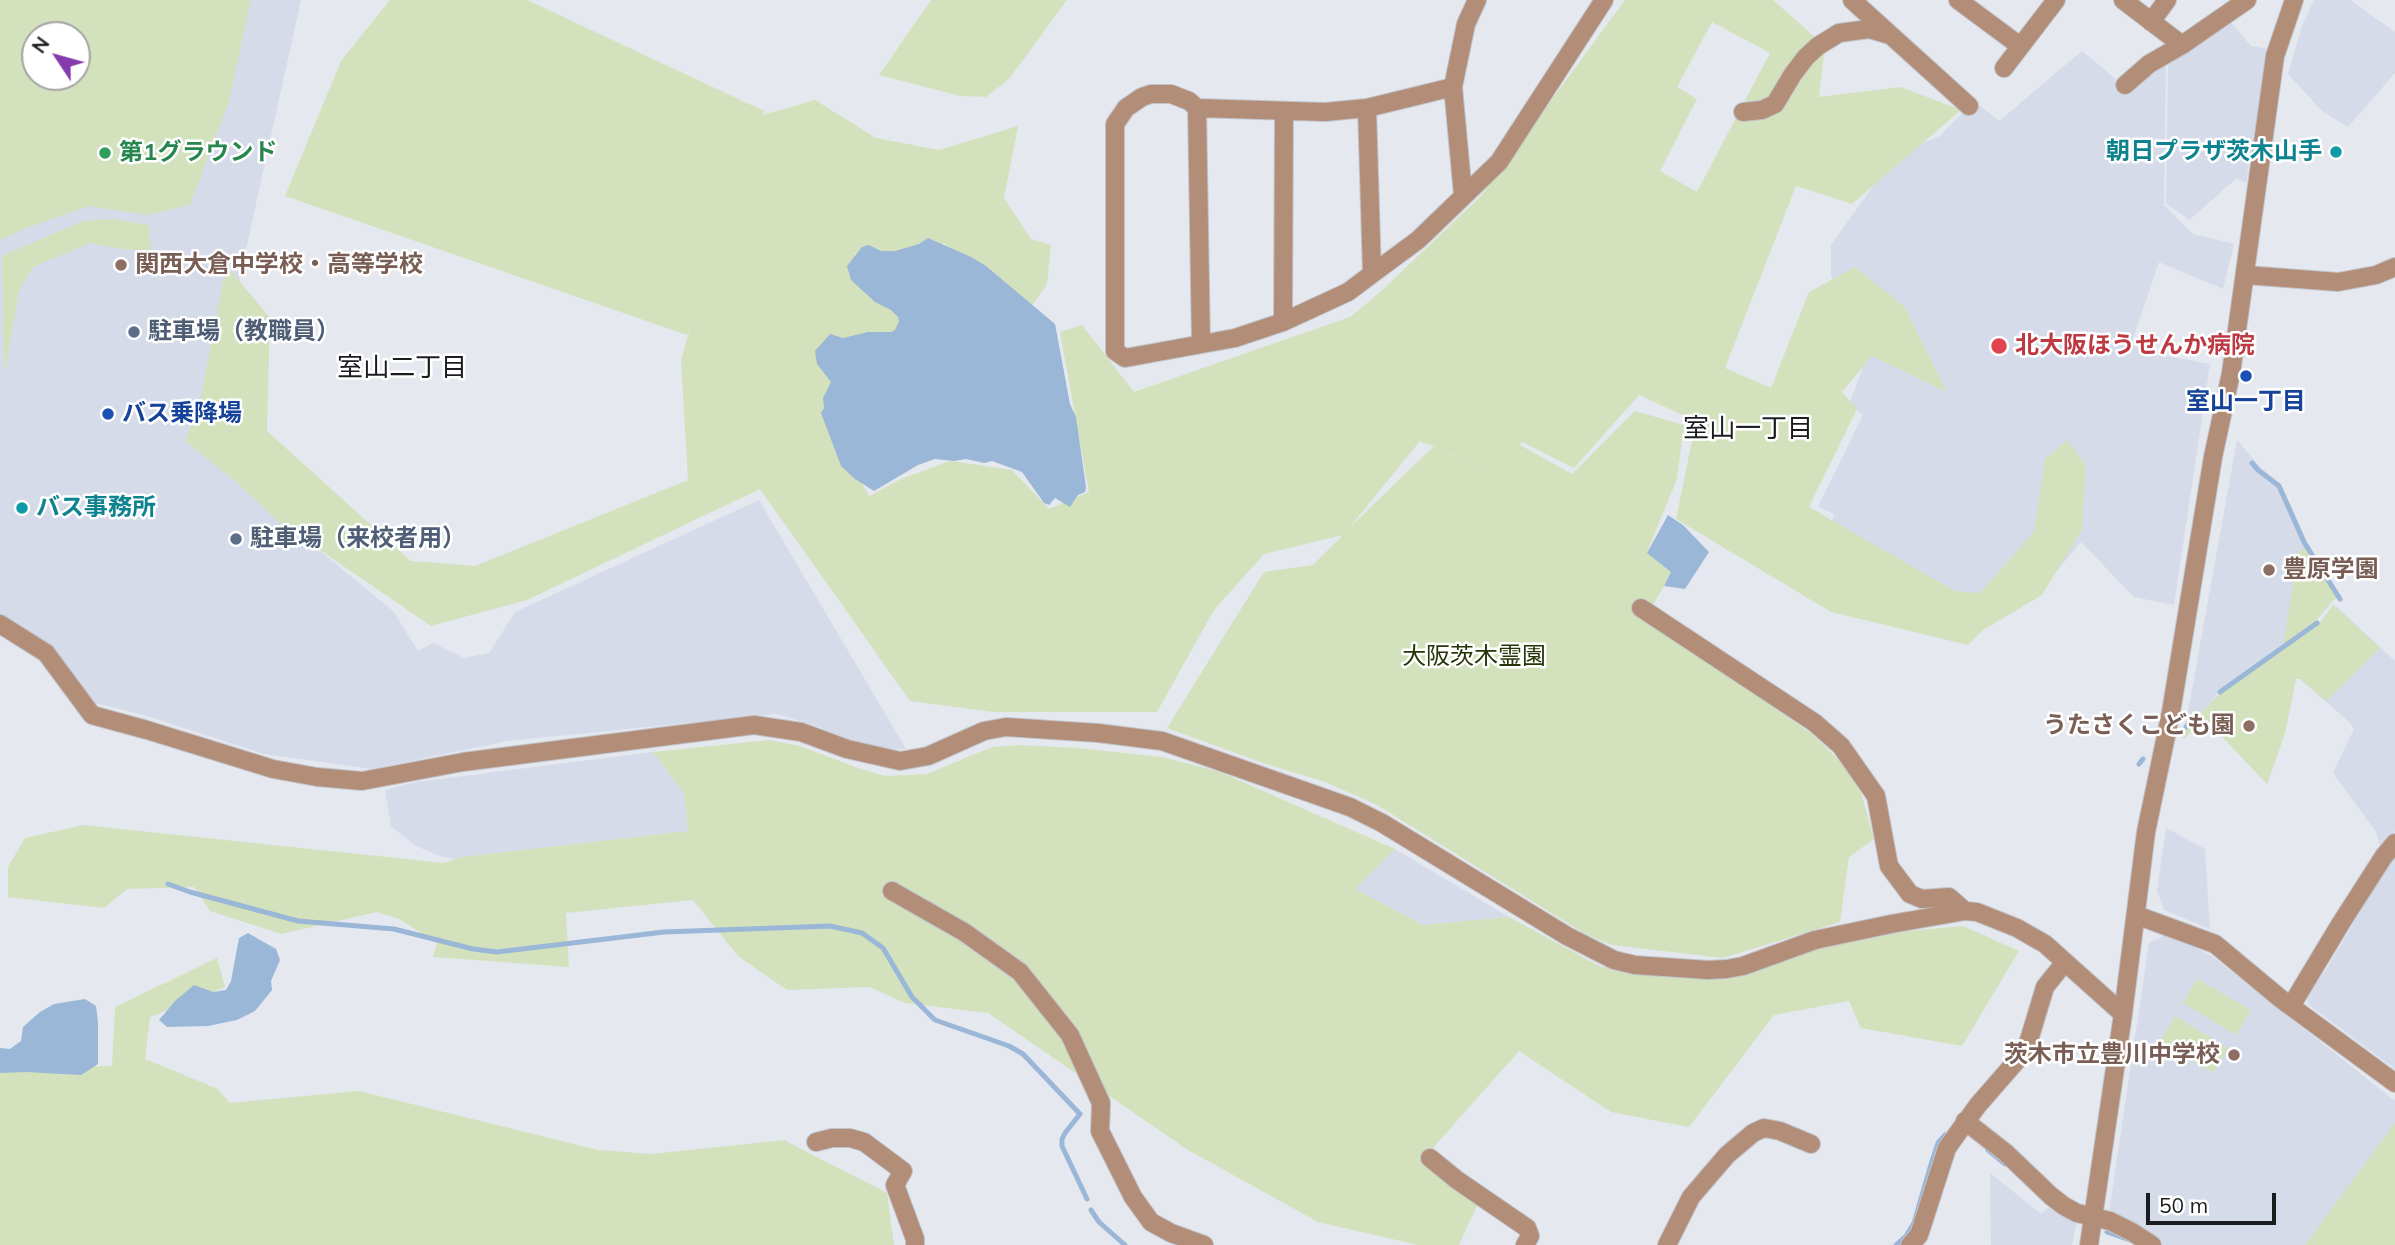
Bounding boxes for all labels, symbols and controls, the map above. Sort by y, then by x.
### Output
north arrow [21,21,91,91]
text: N [27,32,55,58]
place label: 朝日プラザ茨木山手 [2106,138,2322,166]
place label: 第1グラウンド [119,139,277,167]
marker: 朝日プラザ茨木山手 [2328,144,2344,160]
marker: 第1グラウンド [97,145,113,161]
place label: 関西大倉中学校・高等学校 [135,251,423,279]
marker: 関西大倉中学校・高等学校 [113,257,129,273]
place label: 駐車場（教職員） [148,318,340,346]
marker: 駐車場（教職員） [126,324,142,340]
place label: 北大阪ほうせんか病院 [2015,332,2255,360]
marker: 北大阪ほうせんか病院 [1989,336,2009,356]
district label: 室山二丁目 [337,352,467,384]
marker: 室山一丁目 [2238,368,2254,384]
place label: 室山一丁目 [2186,388,2306,416]
place label: バス乗降場 [122,400,242,428]
marker: バス乗降場 [100,406,116,422]
district label: 室山一丁目 [1683,413,1813,445]
place label: バス事務所 [36,494,156,522]
marker: バス事務所 [14,500,30,516]
place label: 駐車場（来校者用） [250,525,466,553]
marker: 駐車場（来校者用） [228,531,244,547]
place label: 豊原学園 [2283,556,2379,584]
marker: 豊原学園 [2261,562,2277,578]
park label: 大阪茨木霊園 [1402,643,1546,671]
place label: うたさくこども園 [2043,712,2235,740]
marker: うたさくこども園 [2241,718,2257,734]
place label: 茨木市立豊川中学校 [2004,1041,2220,1069]
marker: 茨木市立豊川中学校 [2226,1047,2242,1063]
scale bar [2150,1178,2280,1222]
text: 50 m [2159,1192,2208,1218]

